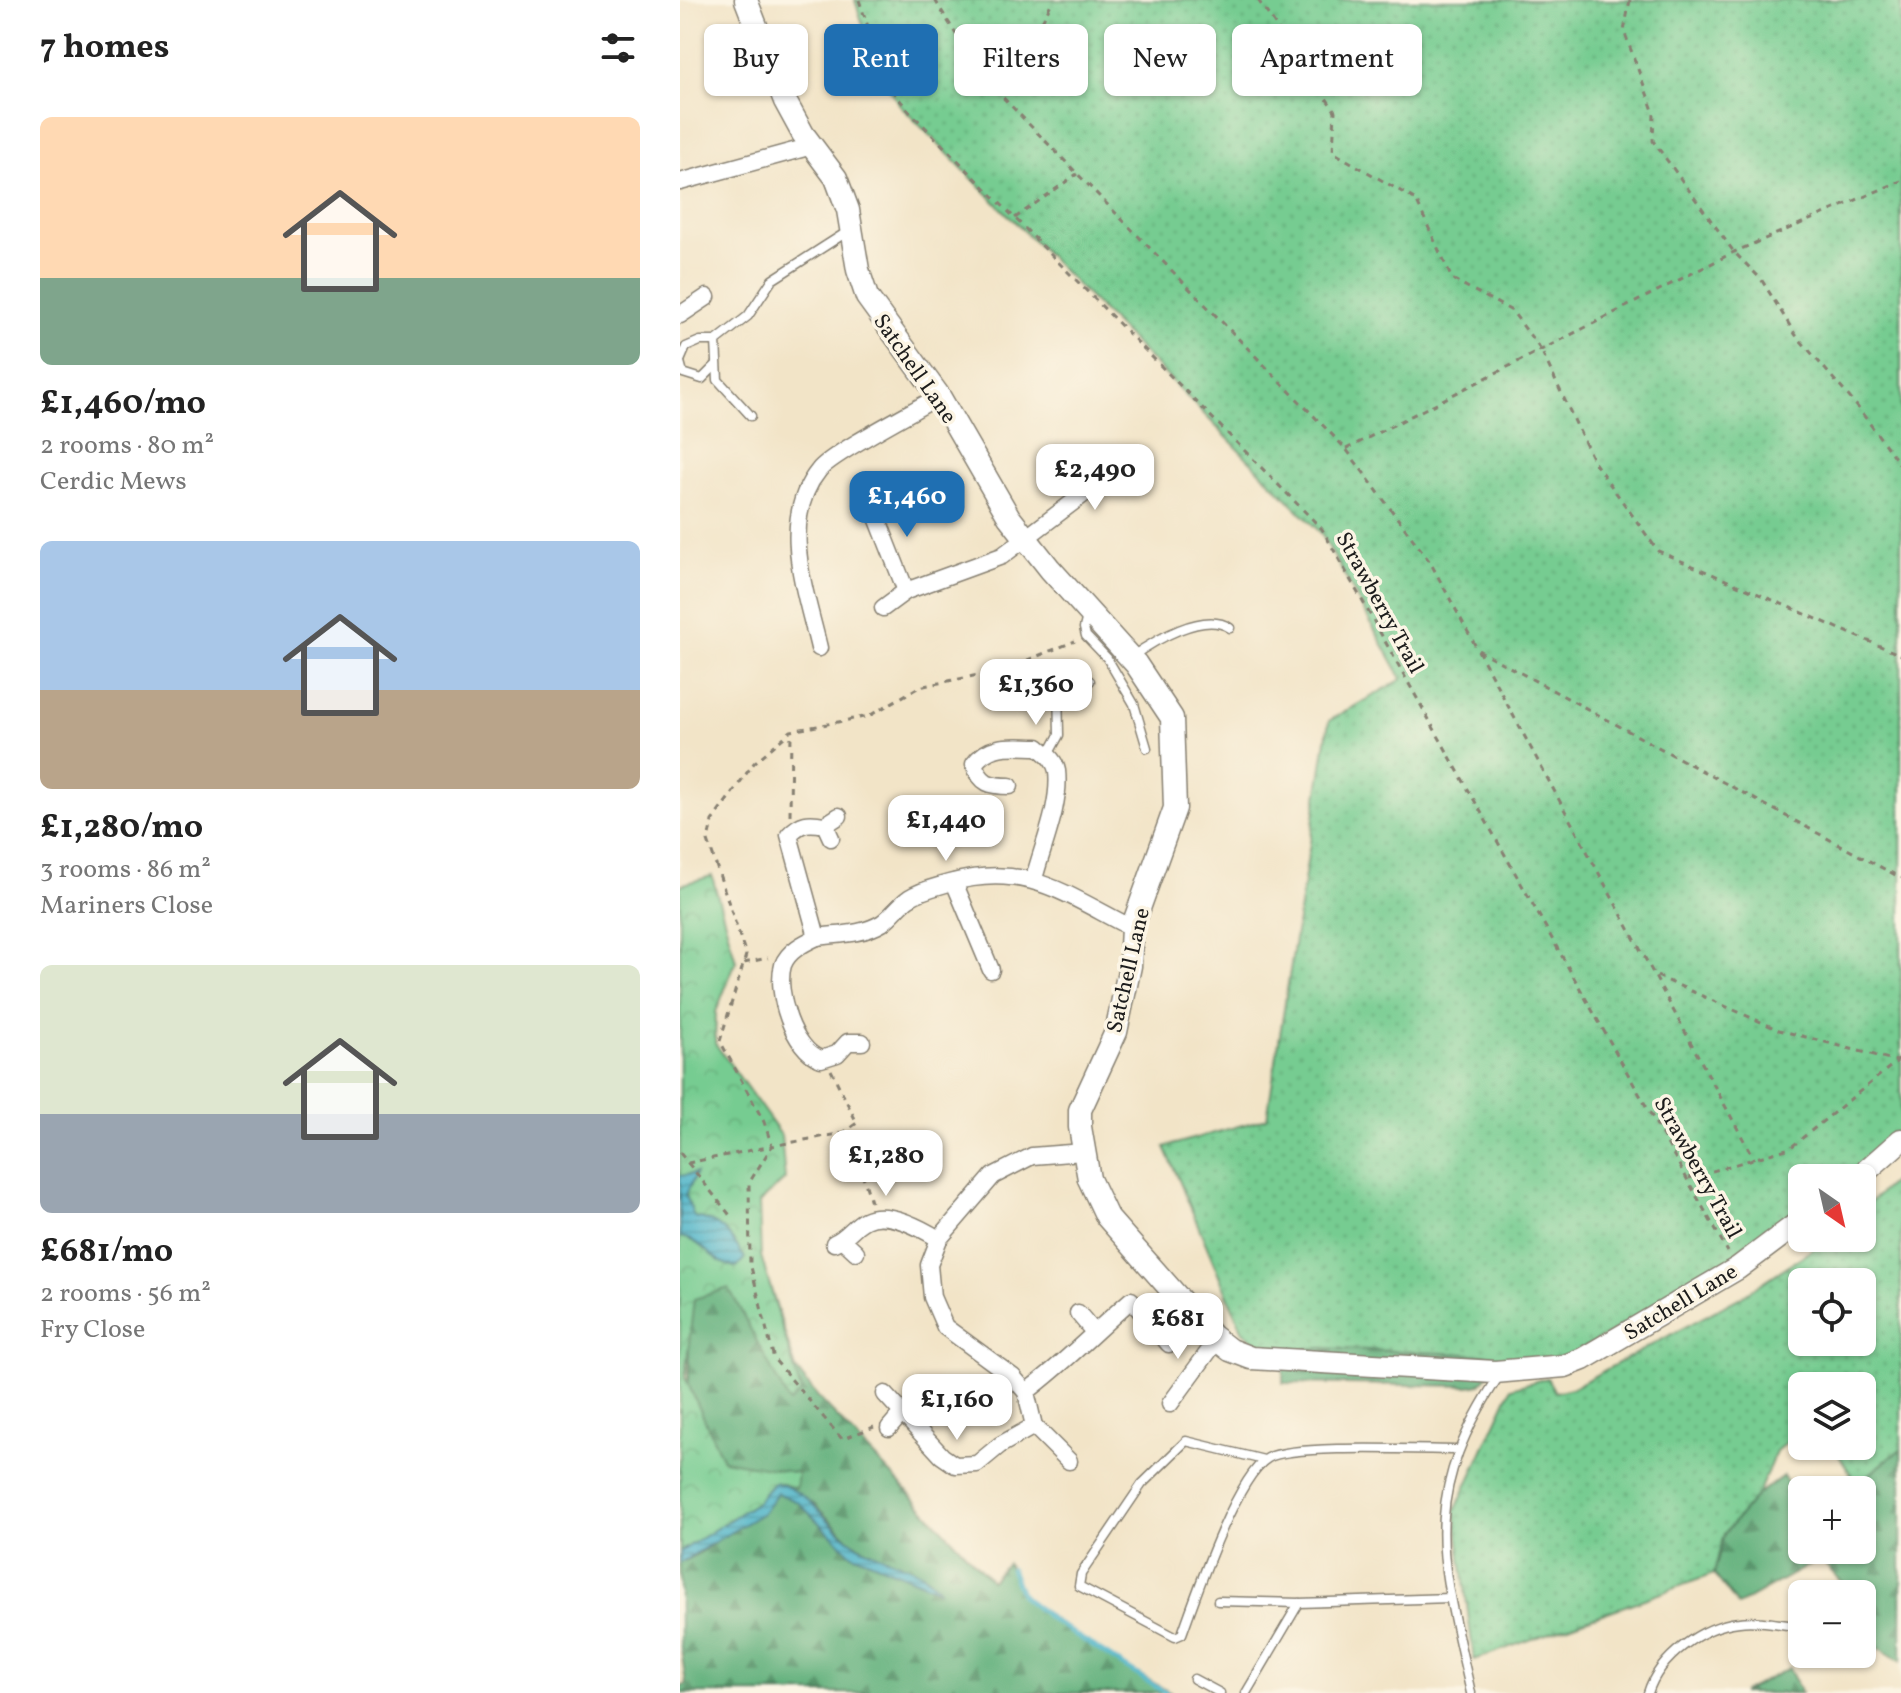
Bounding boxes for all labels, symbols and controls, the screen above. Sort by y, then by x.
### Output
chip: Buy [704,24,808,96]
chip: Rent [824,24,938,96]
chip: Filters [954,24,1088,96]
chip: New [1104,24,1216,96]
chip: Apartment [1232,24,1422,96]
text: 7 homes [40,25,169,72]
icon: filters [596,26,640,70]
icon: home [268,169,412,313]
street label: Satchell Lane [865,308,963,431]
text: £1,460/mo [40,381,206,428]
text: 2 rooms · 80 m² [40,428,214,464]
pin: £2,490 [1030,444,1160,512]
text: £2,490 [1054,452,1136,488]
text: Cerdic Mews [40,464,187,500]
pin: £1,460 [842,471,972,539]
text: £1,460 [868,479,946,515]
street label: Strawberry Trail [1327,527,1431,680]
icon: home [268,593,412,737]
pin: £1,360 [971,659,1101,727]
text: £1,360 [998,667,1074,703]
pin: £1,440 [881,795,1011,863]
text: £1,440 [906,803,986,839]
text: £1,280/mo [40,805,203,852]
text: 3 rooms · 86 m² [40,852,211,888]
text: Mariners Close [40,888,213,924]
street label: Satchell Lane [1100,905,1159,1036]
icon: home [268,1017,412,1161]
street label: Strawberry Trail [1645,1092,1749,1245]
pin: £1,280 [821,1130,951,1198]
text: £1,280 [848,1138,924,1174]
north arrow [1788,1164,1876,1252]
map controls [1788,1164,1876,1668]
text: £681/mo [40,1229,173,1276]
street label: Satchell Lane [1619,1257,1744,1349]
button: locate [1788,1268,1876,1356]
text: 2 rooms · 56 m² [40,1276,211,1312]
pin: £681 [1131,1293,1225,1361]
text: £681 [1151,1301,1205,1337]
text: Fry Close [40,1312,145,1348]
button: layers [1788,1372,1876,1460]
pin: £1,160 [892,1374,1022,1442]
text: £1,160 [920,1382,994,1418]
button: + [1788,1476,1876,1564]
button: − [1788,1580,1876,1668]

